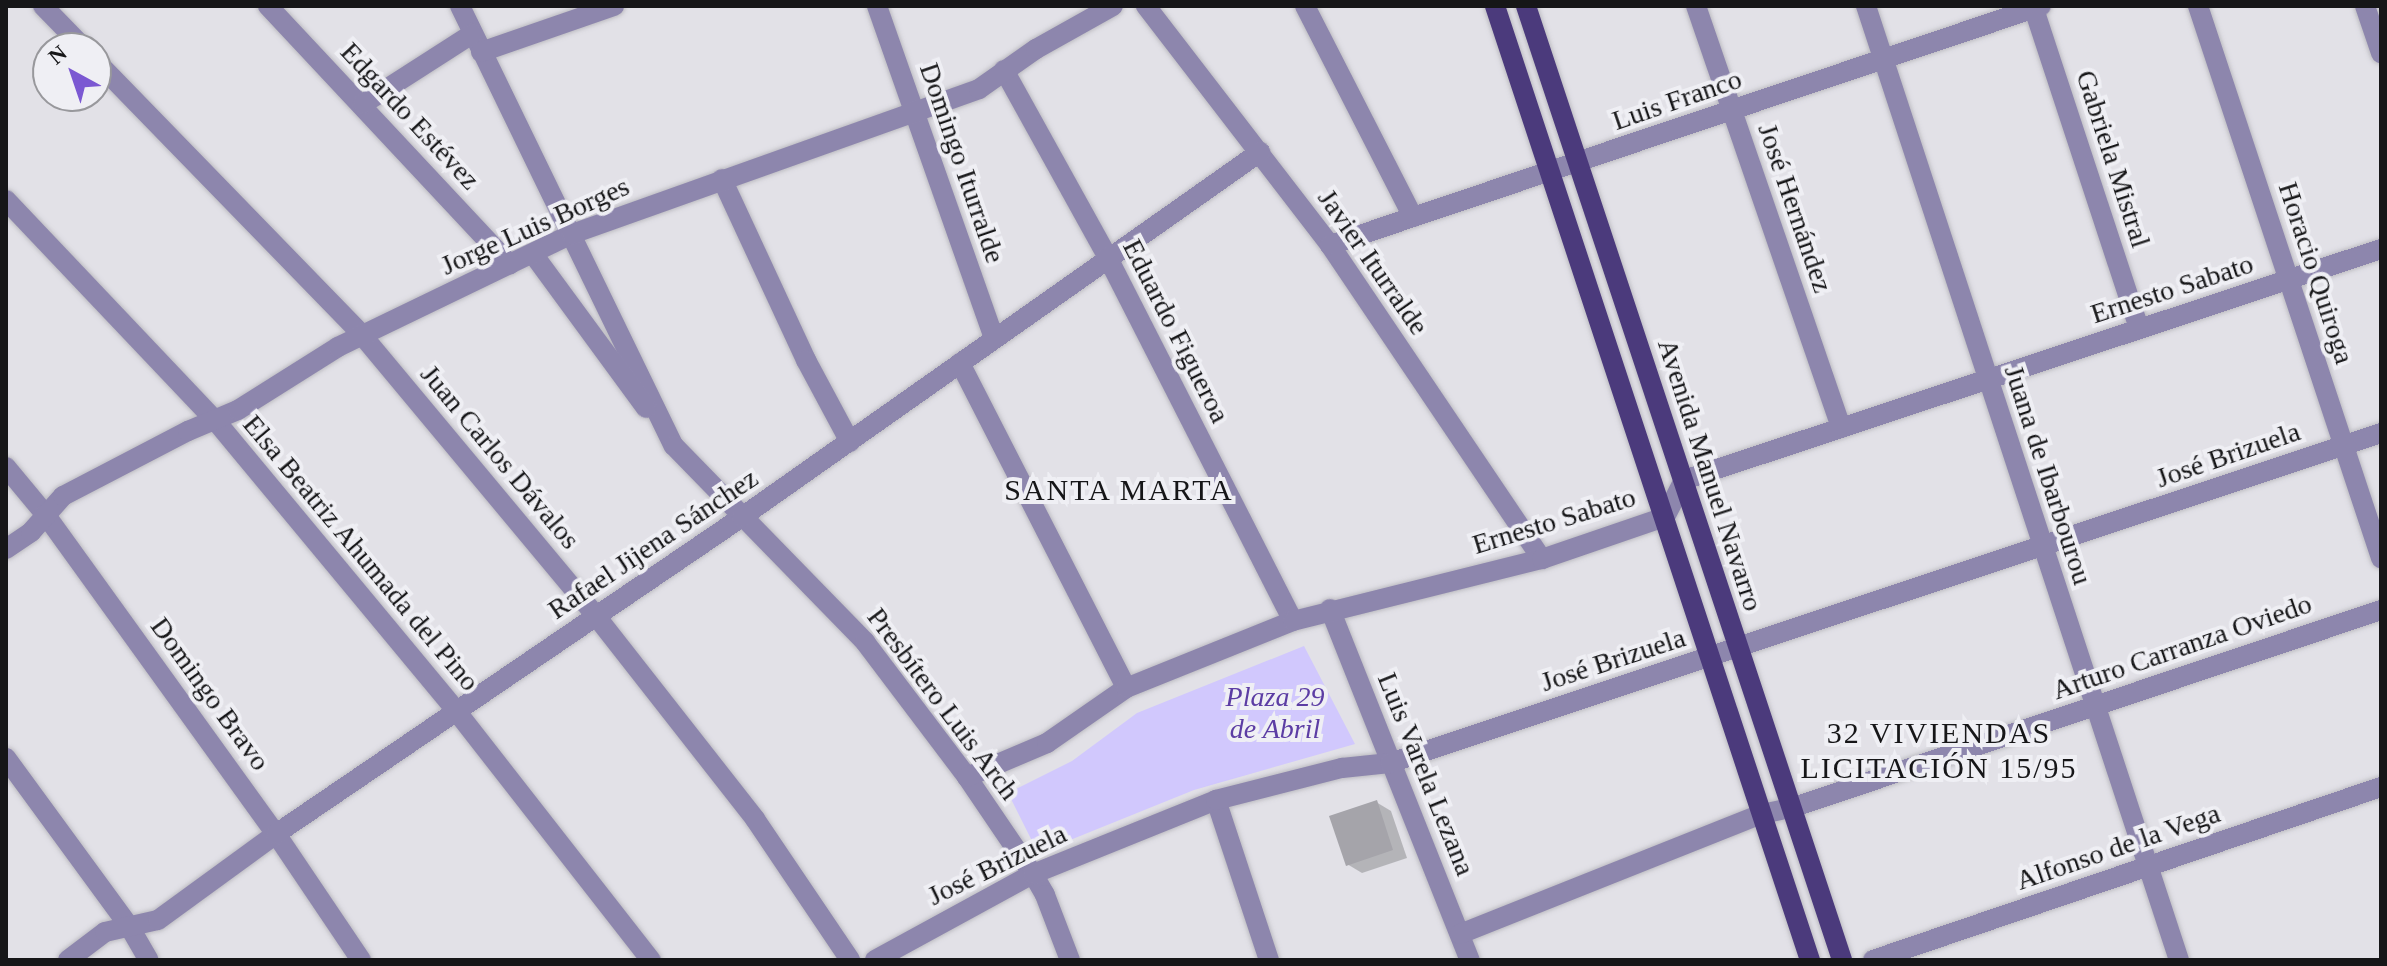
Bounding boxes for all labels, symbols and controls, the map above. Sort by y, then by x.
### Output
north arrow [32,32,112,112]
street label: Edgardo Estévez [333,35,487,197]
text: N [43,40,72,69]
street label: Domingo Iturralde [912,59,1012,267]
street label: Luis Franco [1608,62,1746,138]
street label: Gabriela Mistral [2069,66,2157,252]
street label: José Hernández [1750,119,1840,297]
street label: Jorge Luis Borges [436,169,634,283]
street label: Horacio Quiroga [2271,178,2361,368]
street label: Javier Iturralde [1310,183,1436,341]
street label: Eduardo Figueroa [1115,234,1237,428]
street label: Ernesto Sabato [2087,247,2257,331]
street label: Avenida Manuel Navarro [1650,335,1770,615]
street label: Juan Carlos Dávalos [413,358,587,556]
street label: Juana de Ibarbourou [1997,361,2099,589]
street label: Elsa Beatriz Ahumada del Pino [235,408,487,698]
street label: José Brizuela [2152,415,2304,495]
street label: Rafael Jijena Sánchez [542,461,764,627]
district label: SANTA MARTA [1003,472,1235,508]
street label: Ernesto Sabato [1468,480,1640,562]
street label: Arturo Carranza Oviedo [2048,587,2316,707]
street label: Presbítero Luis Arch [859,601,1027,807]
street label: Domingo Bravo [143,611,277,777]
street label: José Brizuela [1536,621,1690,699]
street label: Luis Varela Lezana [1370,668,1482,880]
park label: Plaza 29 de Abril [1226,680,1324,746]
district label: 32 VIVIENDAS LICITACIÓN 15/95 [1800,715,2078,786]
street label: Alfonso de la Vega [2011,796,2225,898]
street label: José Brizuela [922,817,1072,913]

